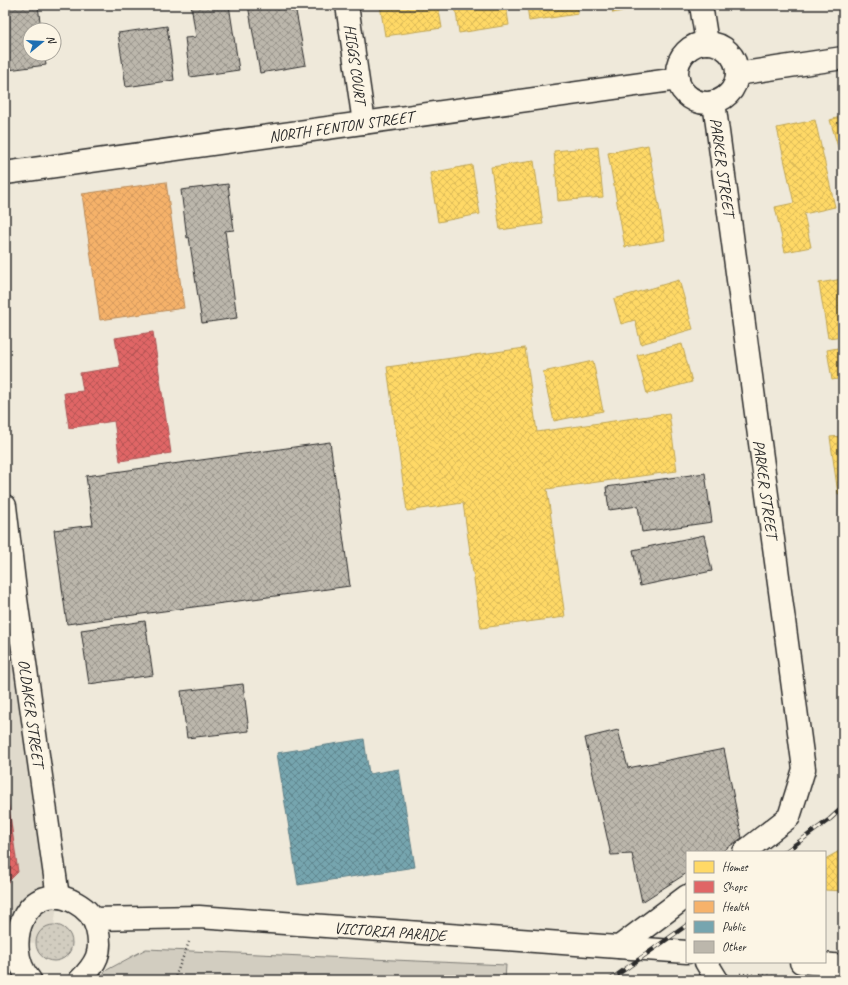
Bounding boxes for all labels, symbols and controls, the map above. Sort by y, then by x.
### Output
north arrow [22,22,62,62]
street label: HIGGS COURT [339,23,371,109]
text: N [44,34,60,46]
street label: NORTH FENTON STREET [268,106,419,147]
street label: PARKER STREET [705,117,739,221]
street label: PARKER STREET [748,439,782,543]
street label: OLDAKER STREET [14,658,49,772]
legend [686,851,826,963]
text: Homes [722,859,749,875]
text: Shops [722,879,747,895]
text: Health [722,899,749,915]
street label: VICTORIA PARADE [333,918,449,946]
text: Public [722,919,746,935]
text: Other [722,939,748,955]

